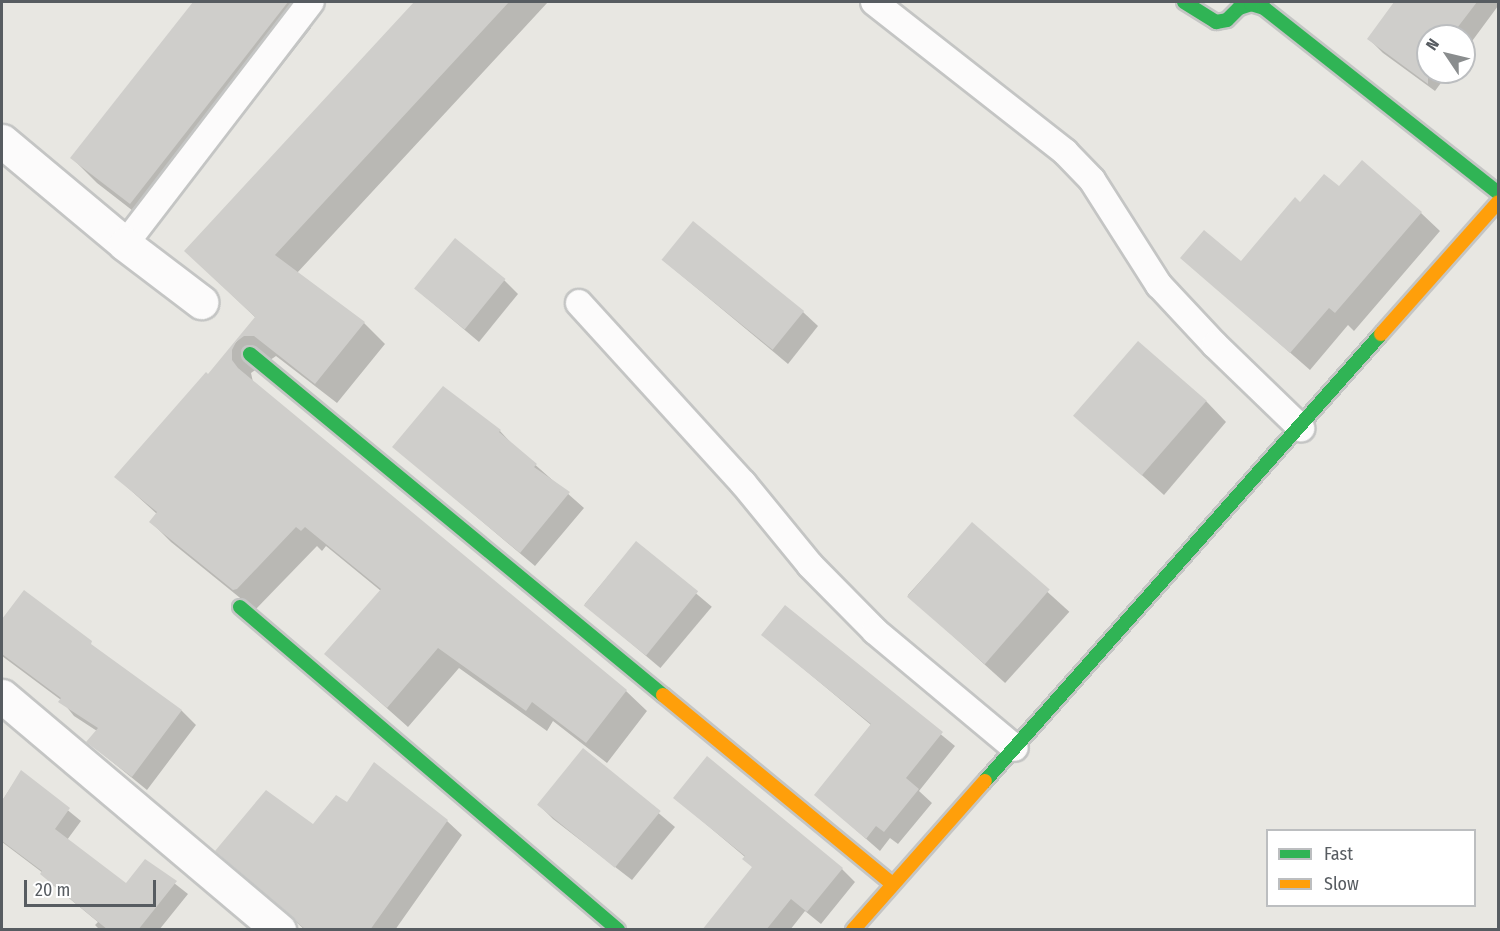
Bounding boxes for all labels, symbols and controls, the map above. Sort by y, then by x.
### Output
north arrow [1416,24,1476,84]
text: N [1422,35,1443,54]
legend [1266,829,1476,907]
text: Fast [1324,843,1353,865]
scale bar [27,868,159,906]
text: Slow [1324,873,1359,895]
text: 20 m [35,879,70,901]

